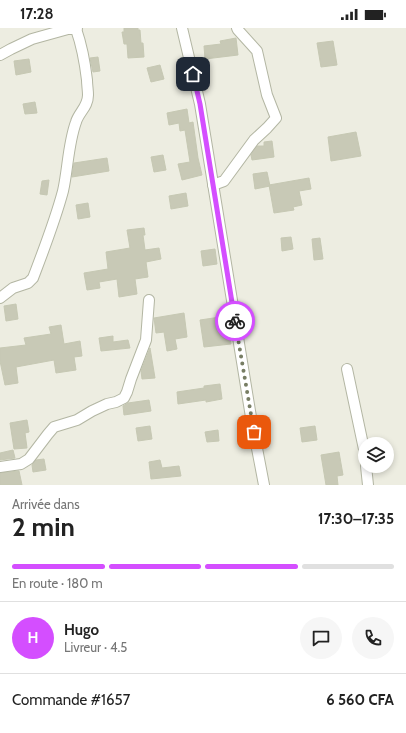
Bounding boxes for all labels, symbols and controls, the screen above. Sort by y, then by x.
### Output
text: 17:28 [20,5,54,23]
pin [176,57,210,91]
icon: home [182,63,204,85]
courier [215,301,255,341]
icon: bike [224,310,246,332]
pin [237,415,271,449]
icon: bag [243,421,265,443]
map controls [358,437,394,473]
button: layers [358,437,394,473]
text: Arrivée dans [12,496,80,512]
text: 17:30–17:35 [318,510,394,528]
text: 2 min [12,511,75,543]
text: En route · 180 m [12,575,103,591]
button: chat [300,617,342,659]
button: phone [352,617,394,659]
text: Hugo [64,621,99,639]
text: H [28,629,38,647]
text: Livreur · 4.5 [64,639,127,655]
text: Commande #1657 [12,691,130,709]
text: 6 560 CFA [326,691,394,709]

